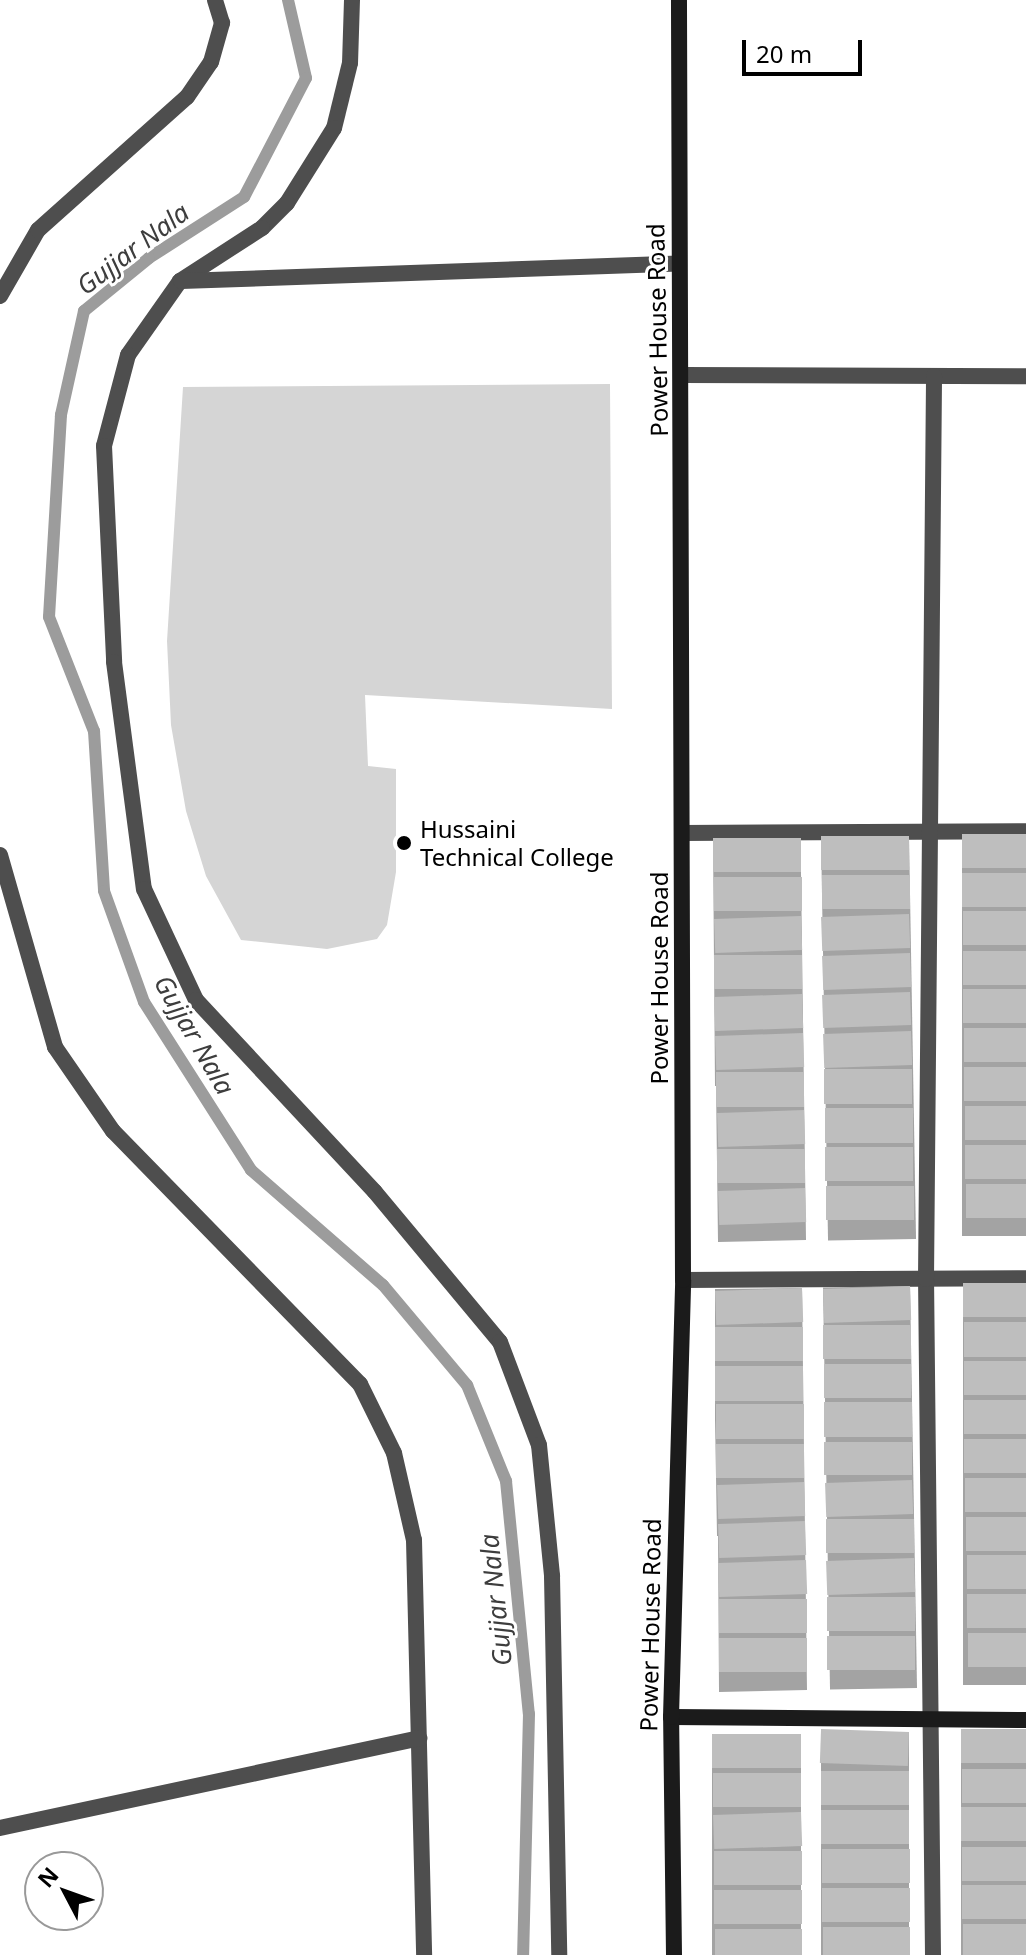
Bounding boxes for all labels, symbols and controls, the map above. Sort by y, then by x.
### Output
scale bar [746,24,866,74]
text: 20 m [756,37,812,70]
water label: Gujjar Nala [71,197,195,301]
street label: Power House Road [641,223,673,437]
place label: Hussaini Technical College [420,815,614,871]
marker: Hussaini Technical College [395,834,413,852]
street label: Power House Road [645,871,673,1085]
water label: Gujjar Nala [147,970,241,1100]
street label: Power House Road [634,1518,666,1732]
water label: Gujjar Nala [474,1532,518,1668]
north arrow [24,1851,104,1931]
text: N [30,1860,65,1893]

